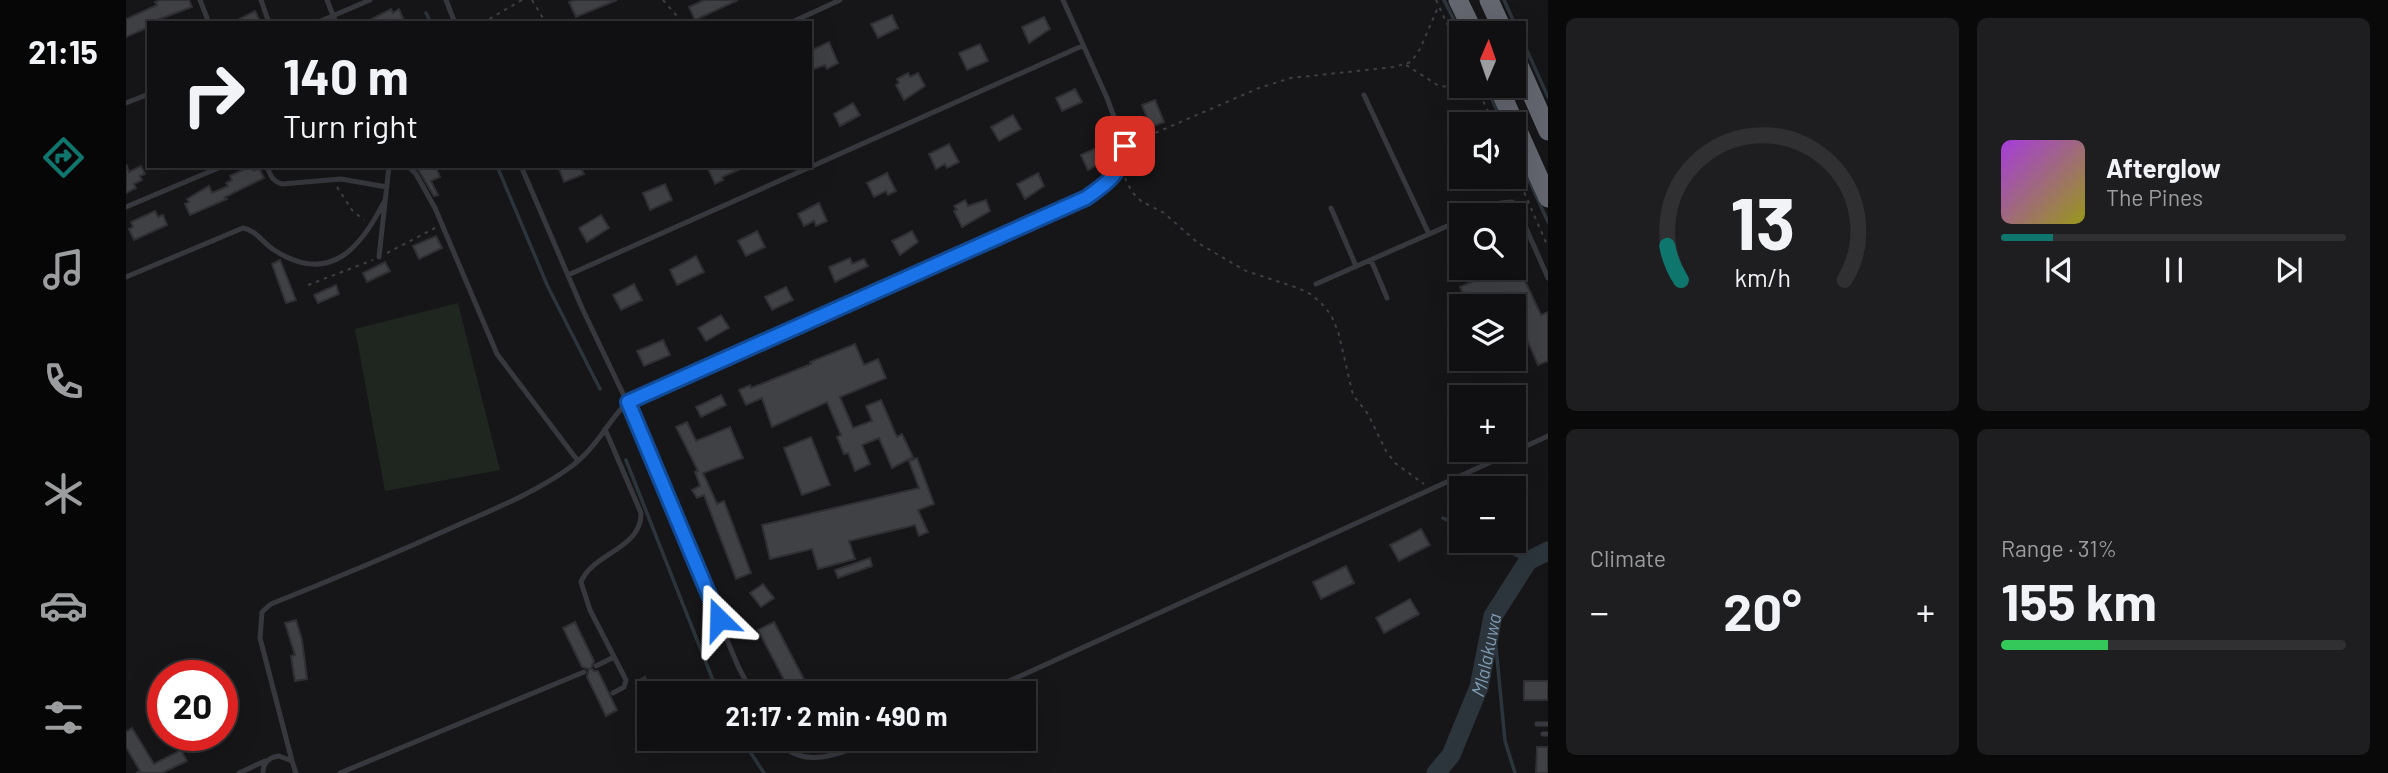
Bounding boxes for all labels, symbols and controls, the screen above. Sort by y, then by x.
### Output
north arrow [1449,21,1526,98]
map controls [1449,21,1526,553]
text: 21:15 [28,32,98,70]
text: 140 m [283,46,409,105]
icon: right [168,49,259,140]
text: Turn right [283,106,418,144]
button: sound [1449,112,1526,189]
pin [1095,116,1155,176]
icon: arrive [1106,127,1144,165]
icon: directions [39,133,88,182]
text: Afterglow [2106,152,2221,183]
text: 13 [1730,178,1795,266]
text: The Pines [2106,183,2203,211]
button: search [1449,203,1526,280]
icon: music [39,245,88,294]
icon: previous [2040,251,2078,289]
icon: pause [2155,251,2193,289]
icon: next [2270,251,2308,289]
text: km/h [1734,262,1791,292]
button: layers [1449,294,1526,371]
icon: phone [39,357,88,406]
button: + [1449,385,1526,462]
icon: climate [39,469,88,518]
button: − [1449,476,1526,553]
text: Range · 31% [2001,534,2117,562]
text: Climate [1590,544,1666,572]
text: 155 km [2001,569,2157,631]
text: 20° [1723,579,1802,641]
icon: car [39,581,88,630]
position arrow [682,582,756,656]
text: − [1590,588,1609,634]
text: + [1916,588,1935,634]
water label: Mlalakuwa [1465,611,1505,700]
speed limit sign: 20 [147,660,238,751]
icon: filters [39,693,88,742]
text: 21:17 · 2 min · 490 m [726,700,947,731]

